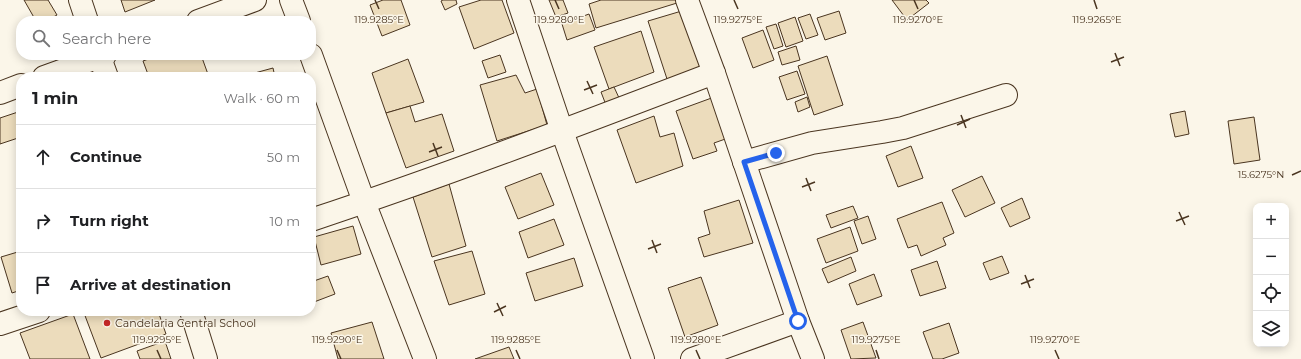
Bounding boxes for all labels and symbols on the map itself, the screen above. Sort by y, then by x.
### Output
text: 119.9285°E [354,13,404,26]
text: 119.9280°E [534,13,585,26]
text: 119.9275°E [713,13,763,26]
text: 119.9270°E [893,13,943,26]
text: 119.9265°E [1072,13,1122,26]
route end [767,144,785,162]
text: 15.6275°N [1238,168,1284,181]
route start [789,312,807,330]
place label: Candelaria Central School [115,316,256,330]
marker: Candelaria Central School [102,318,112,328]
text: 119.9295°E [132,333,182,346]
text: 119.9290°E [312,333,363,346]
text: 119.9285°E [491,333,541,346]
text: 119.9280°E [671,333,722,346]
text: 119.9275°E [851,333,901,346]
text: 119.9270°E [1030,333,1080,346]

